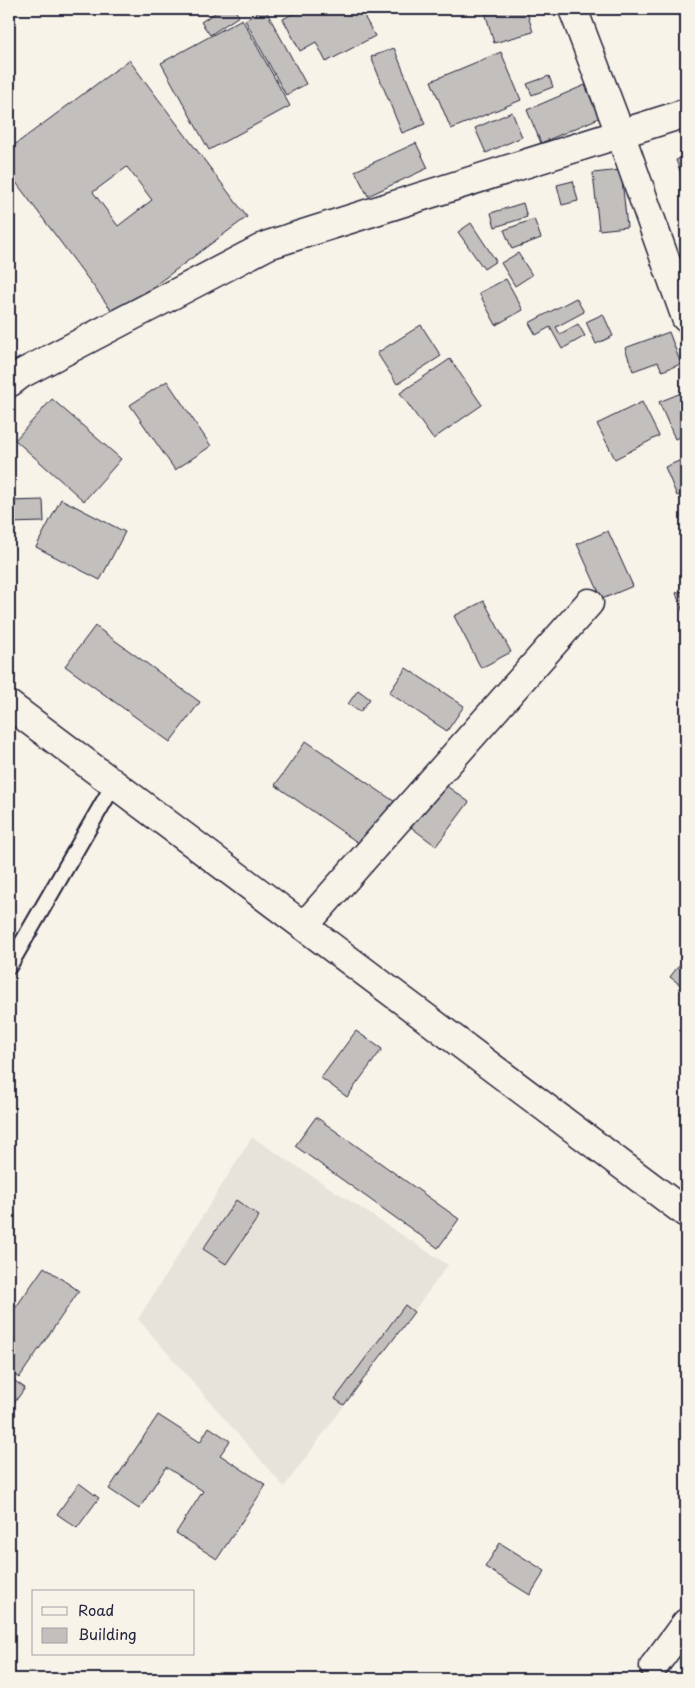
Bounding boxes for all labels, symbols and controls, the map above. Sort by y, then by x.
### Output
legend [32,1590,195,1656]
text: Road [78,1598,114,1621]
text: Building [78,1622,137,1645]

